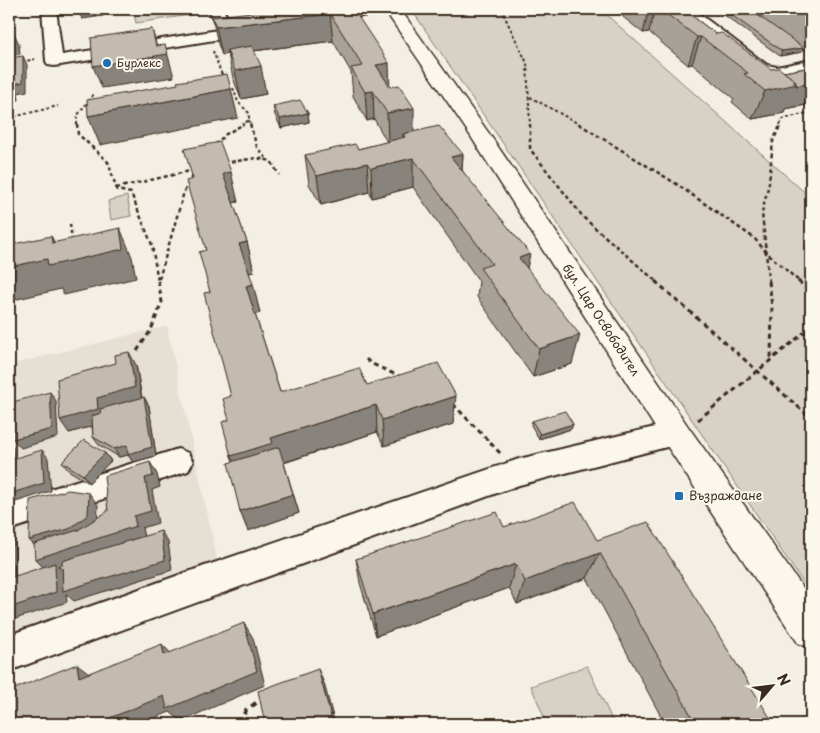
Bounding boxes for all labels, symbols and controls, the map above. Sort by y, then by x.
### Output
place label: Бурлекс [117,54,161,71]
marker: Бурлекс [101,57,113,69]
street label: бул. Цар Освободител [559,260,645,379]
place label: Възраждане [689,486,762,504]
marker: Възраждане [673,490,685,502]
north arrow [748,660,798,710]
text: N [772,670,796,689]

